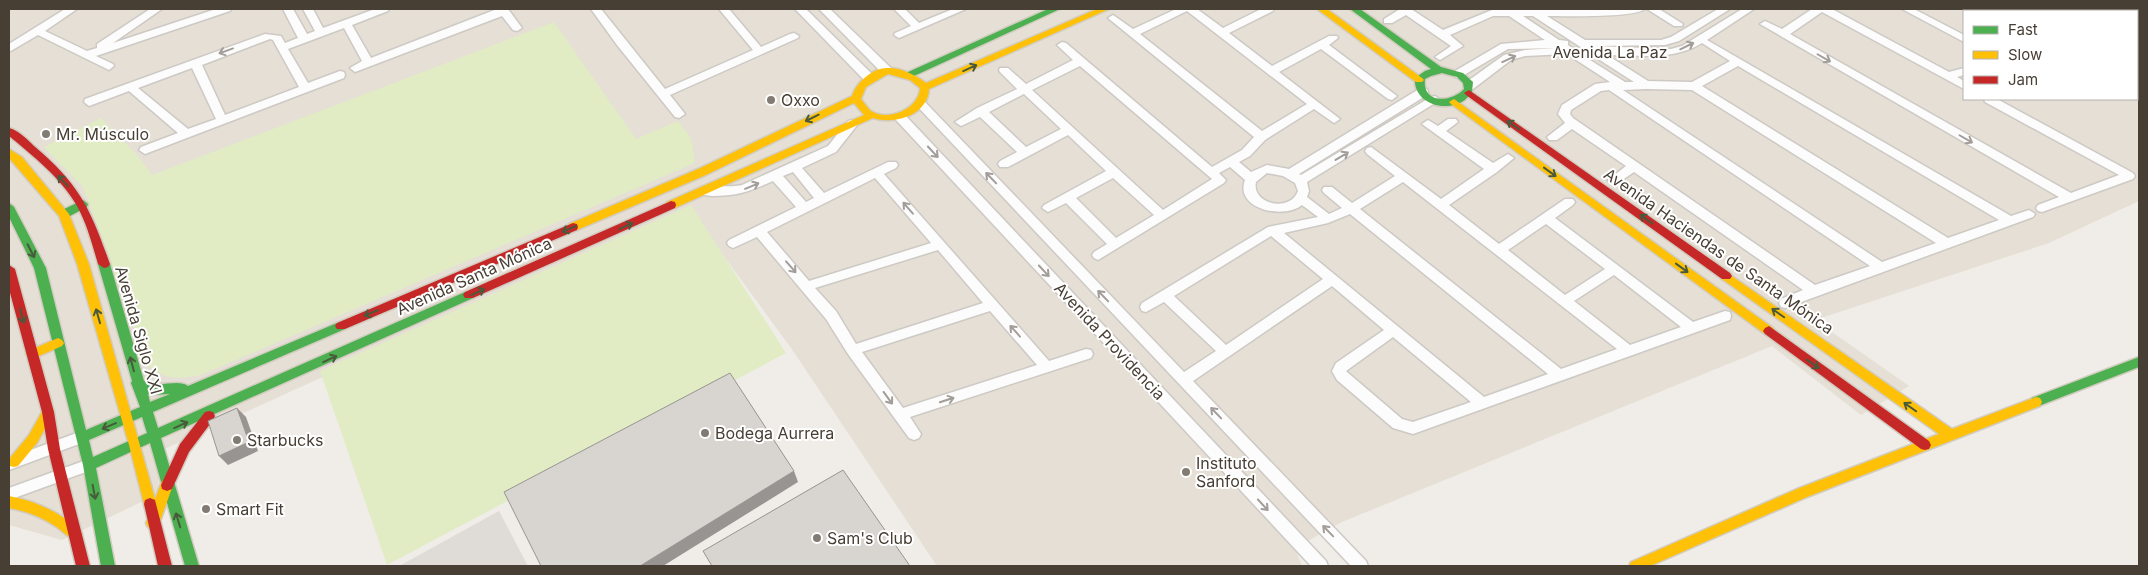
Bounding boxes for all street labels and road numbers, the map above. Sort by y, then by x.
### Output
street label: Avenida La Paz [1552,42,1668,62]
street label: Avenida Haciendas de Santa Mónica [1600,164,1838,338]
street label: Avenida Santa Mónica [393,233,555,319]
street label: Avenida Siglo XXI [111,263,167,397]
street label: Avenida Providencia [1050,278,1170,404]

